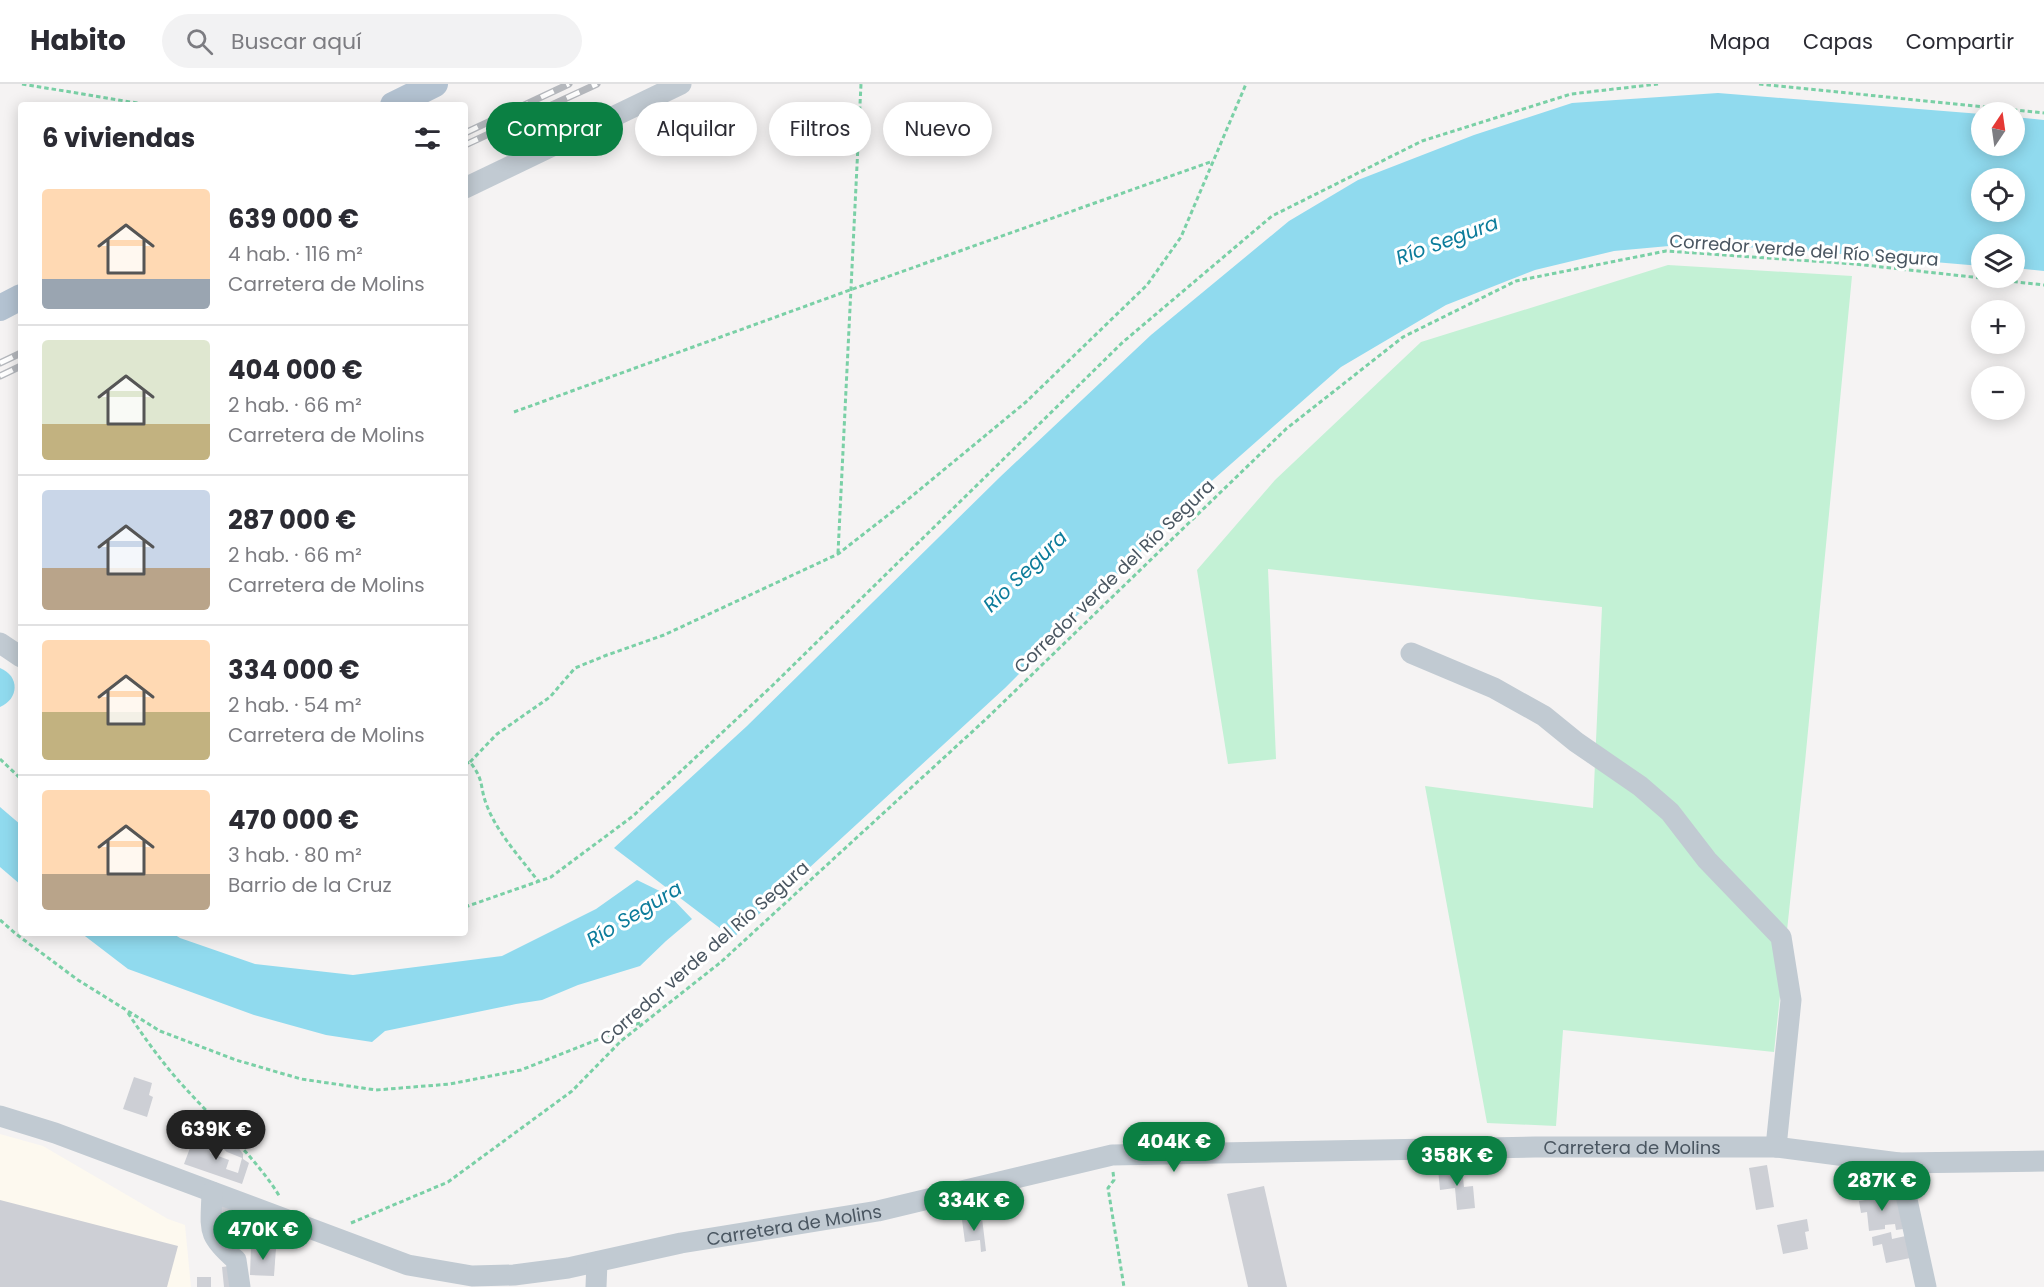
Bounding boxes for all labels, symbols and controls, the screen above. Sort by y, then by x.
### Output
search box [162,14,582,68]
text: Habito [30,21,126,60]
icon: search [183,25,216,58]
text: Buscar aquí [231,26,362,57]
text: Mapa [1709,27,1770,56]
text: Capas [1803,27,1873,56]
text: Compartir [1906,27,2014,56]
chip: Comprar [486,102,623,156]
chip: Alquilar [635,102,757,156]
chip: Filtros [769,102,871,156]
chip: Nuevo [883,102,992,156]
north arrow [1971,102,2025,156]
map controls [1971,102,2025,420]
text: 6 viviendas [42,120,195,156]
icon: filters [411,122,444,155]
button: locate [1971,168,2025,222]
text: 639 000 € [228,201,359,237]
water label: Río Segura [1392,209,1502,271]
icon: home [90,213,162,285]
street label: Corredor verde del Río Segura [1669,228,1939,272]
button: layers [1971,234,2025,288]
text: 4 hab. · 116 m² [228,240,363,268]
text: Carretera de Molins [228,270,425,298]
button: + [1971,300,2025,354]
text: 404 000 € [228,352,363,388]
icon: home [90,364,162,436]
button: − [1971,366,2025,420]
text: 2 hab. · 66 m² [228,391,362,419]
text: Carretera de Molins [228,421,425,449]
street label: Corredor verde del Río Segura [1008,473,1220,679]
text: 287 000 € [228,502,356,538]
icon: home [90,514,162,586]
water label: Río Segura [977,524,1073,618]
text: 2 hab. · 66 m² [228,541,362,569]
text: Carretera de Molins [228,571,425,599]
text: 334 000 € [228,652,360,688]
icon: home [90,664,162,736]
text: 2 hab. · 54 m² [228,691,361,719]
text: Carretera de Molins [228,721,425,749]
text: 470 000 € [228,802,359,838]
icon: home [90,814,162,886]
text: 3 hab. · 80 m² [228,841,362,869]
street label: Corredor verde del Río Segura [594,855,814,1051]
text: Barrio de la Cruz [228,871,392,899]
water label: Río Segura [581,874,687,954]
pin: 639K € [167,1110,265,1161]
text: 639K € [180,1115,252,1143]
pin: 404K € [1125,1122,1223,1173]
text: 404K € [1137,1127,1211,1155]
street label: Carretera de Molins [1544,1135,1721,1160]
pin: 358K € [1408,1136,1506,1187]
text: 358K € [1421,1141,1493,1169]
pin: 287K € [1833,1161,1931,1212]
text: 287K € [1847,1166,1917,1194]
pin: 334K € [925,1181,1023,1232]
text: 334K € [938,1186,1010,1214]
street label: Carretera de Molins [705,1198,883,1251]
pin: 470K € [214,1210,312,1261]
text: 470K € [227,1215,299,1243]

